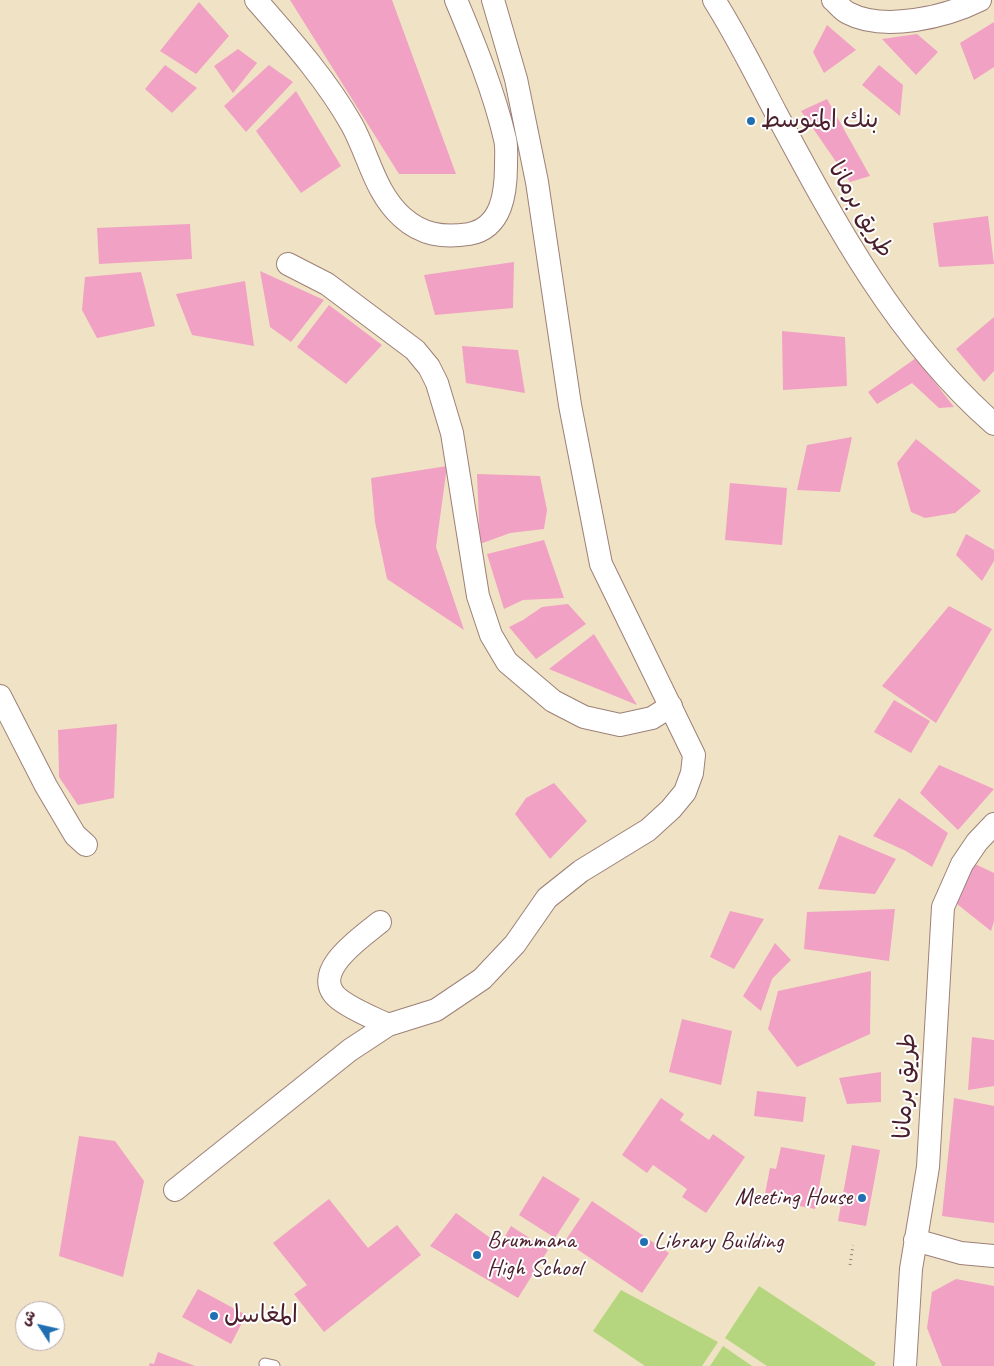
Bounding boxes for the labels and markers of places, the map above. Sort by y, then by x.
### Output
place label: بنك المتوسط [761,107,878,135]
marker: بنك المتوسط [745,115,757,127]
place label: Meeting House [735,1184,852,1212]
marker: Meeting House [856,1192,868,1204]
place label: Brummana High School [487,1227,582,1283]
place label: Library Building [654,1228,783,1256]
marker: Library Building [638,1236,650,1248]
marker: Brummana High School [471,1249,483,1261]
place label: المغاسل [224,1302,298,1330]
marker: المغاسل [208,1310,220,1322]

